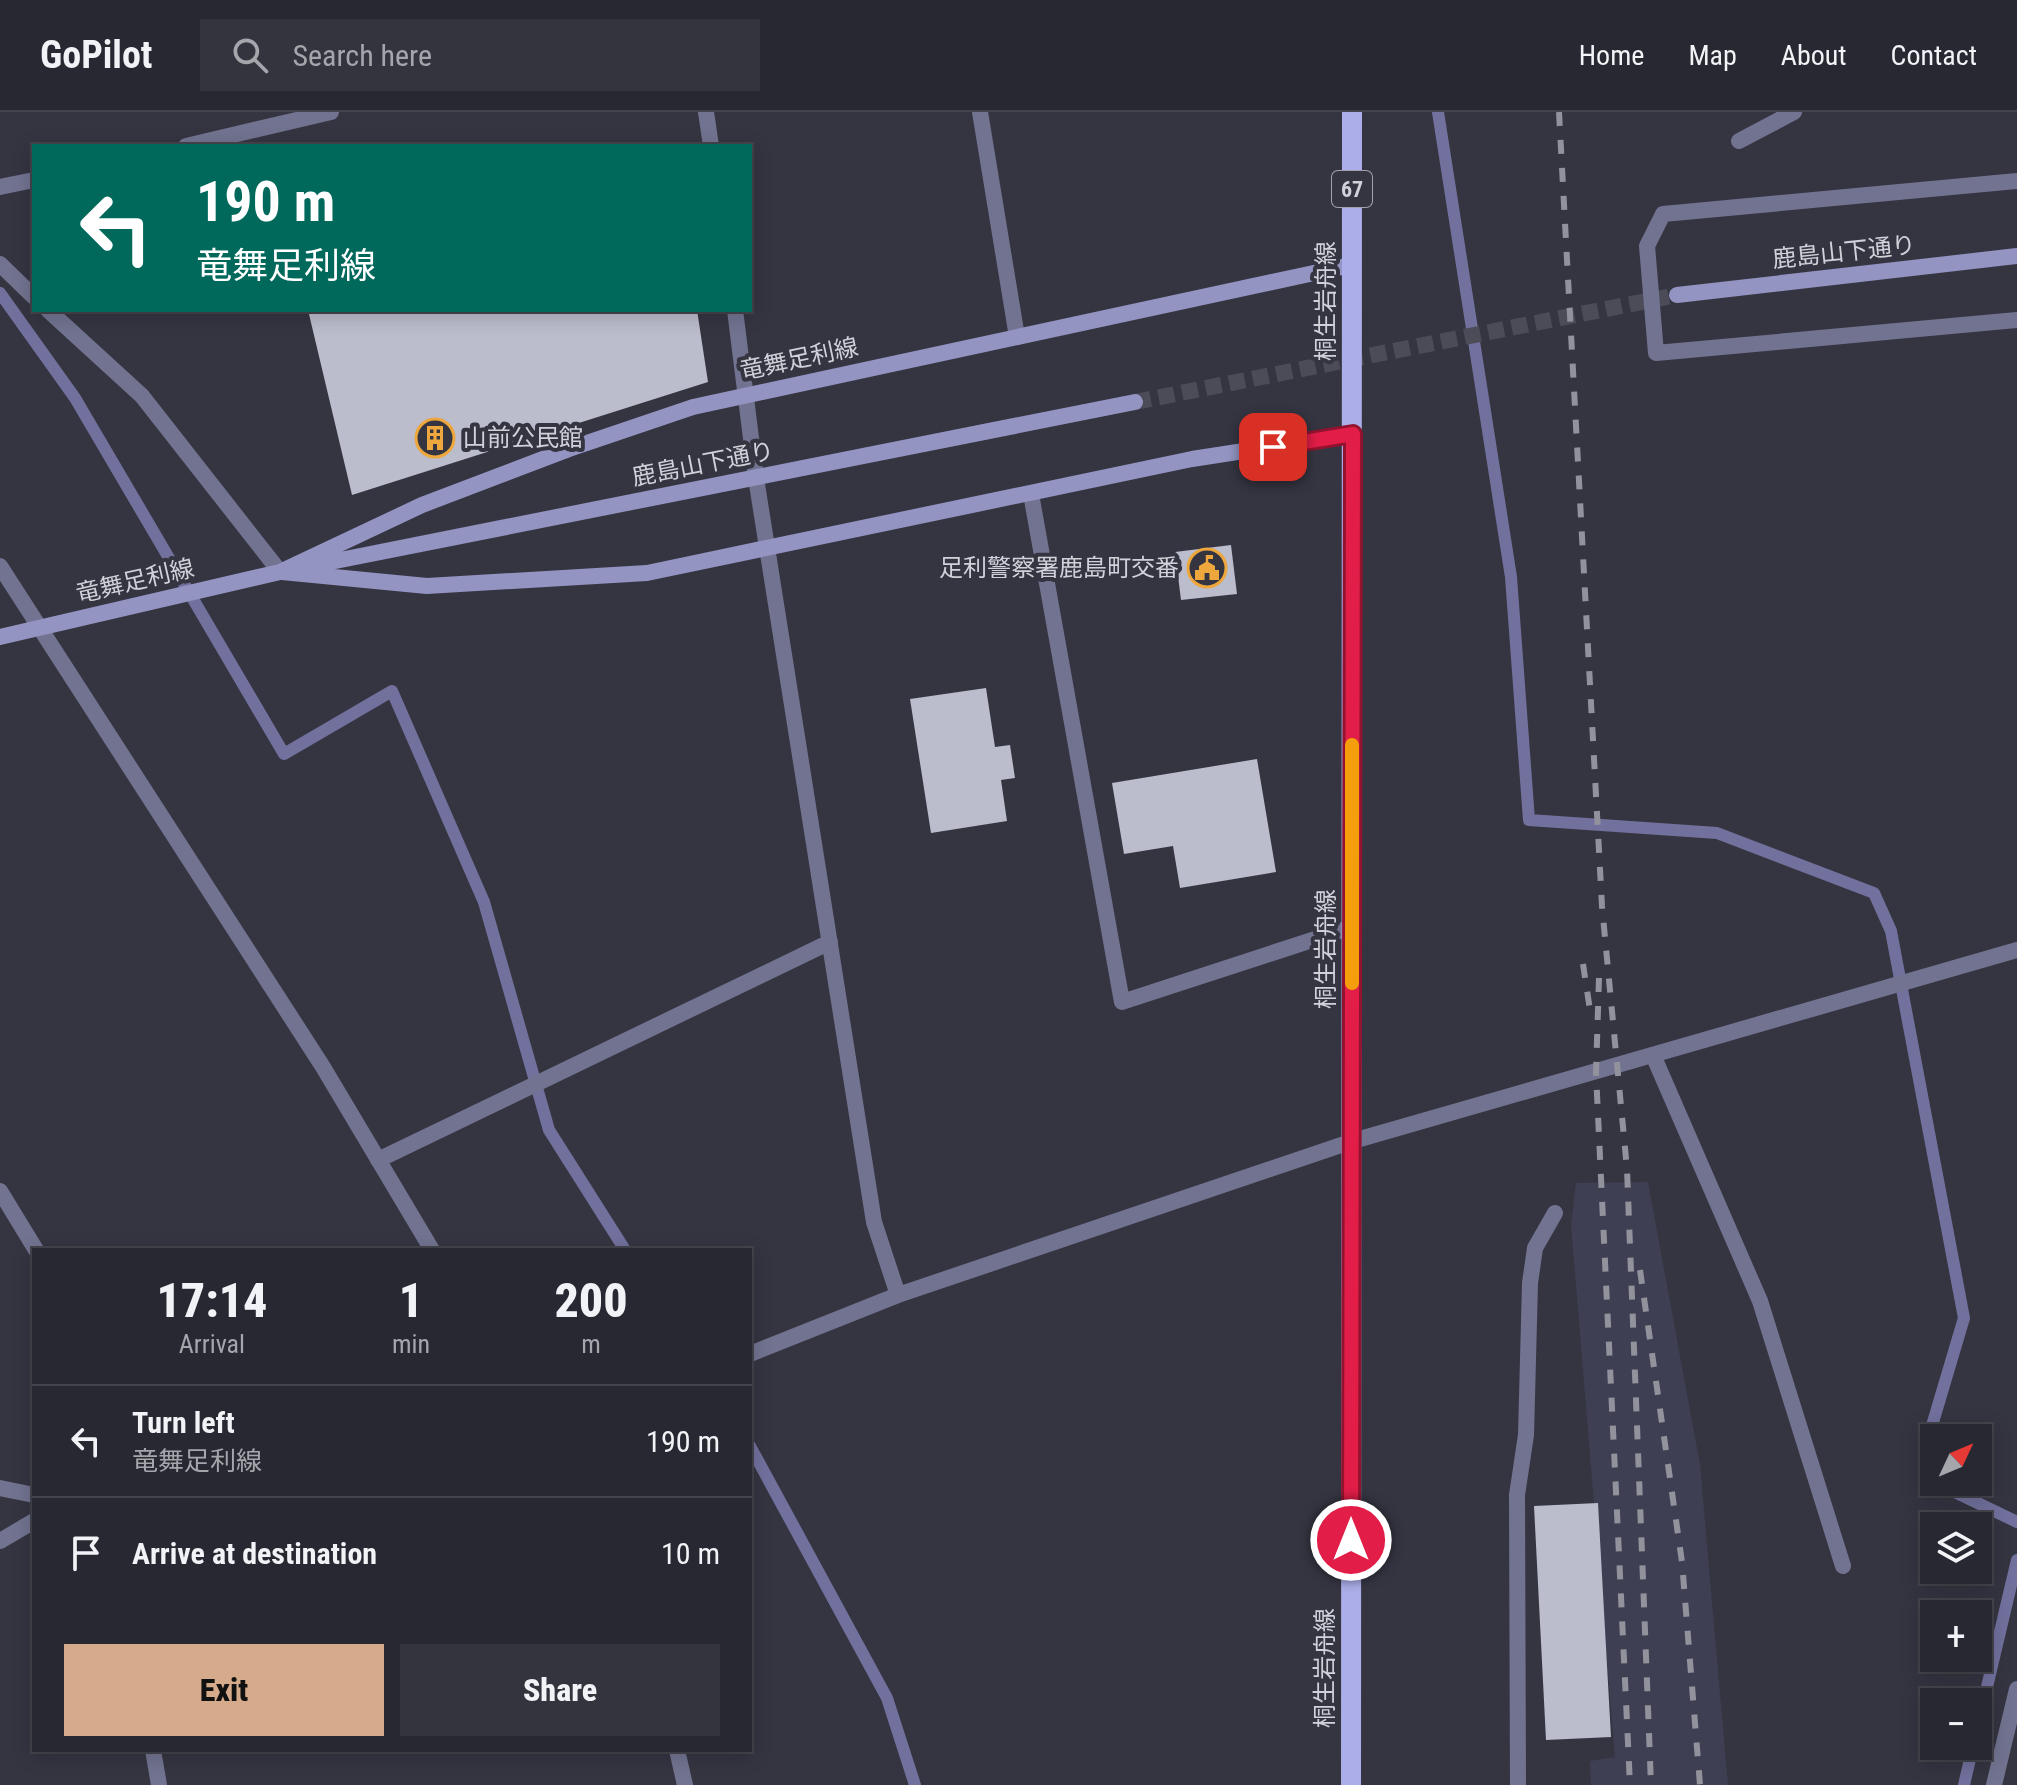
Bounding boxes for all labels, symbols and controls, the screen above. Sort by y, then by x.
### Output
search box [200,19,760,91]
text: GoPilot [40,33,152,77]
icon: search [228,33,272,77]
text: Search here [292,38,432,73]
text: Home [1579,39,1644,72]
text: Map [1688,39,1737,72]
text: About [1781,39,1847,72]
text: Contact [1891,39,1977,72]
text: 190 m [196,169,335,235]
road number: 67 [1332,171,1372,207]
icon: left [64,176,168,280]
street label: 鹿島山下通り [1771,231,1917,273]
street label: 桐生岩舟線 [1312,241,1340,361]
text: 竜舞足利線 [196,245,376,287]
street label: 竜舞足利線 [737,333,861,385]
pin [1239,413,1307,481]
building icon: 山前公民館 [414,417,456,459]
place label: 山前公民館 [463,424,583,452]
icon: arrive [1251,425,1295,469]
street label: 鹿島山下通り [630,437,776,491]
public building icon: 足利警察署鹿島町交番 [1186,547,1228,589]
street label: 竜舞足利線 [73,554,197,608]
place label: 足利警察署鹿島町交番 [939,554,1179,582]
street label: 桐生岩舟線 [1312,889,1340,1009]
text: 17:14 [156,1272,268,1329]
text: 1 [399,1272,423,1329]
text: 200 [554,1272,628,1329]
text: Arrival [179,1329,245,1359]
text: min [392,1329,430,1359]
text: m [581,1329,601,1359]
text: Turn left [132,1405,235,1440]
icon: left [64,1419,108,1463]
text: 190 m [646,1424,720,1459]
north arrow [1920,1424,1992,1496]
map controls [1920,1424,1992,1760]
text: 竜舞足利線 [132,1446,262,1476]
position arrow [1309,1498,1393,1582]
button: layers [1920,1512,1992,1584]
icon: arrive [64,1531,108,1575]
text: Arrive at destination [132,1536,377,1571]
text: 10 m [661,1536,720,1571]
button: + [1920,1600,1992,1672]
street label: 桐生岩舟線 [1311,1608,1339,1728]
button: Exit [64,1644,384,1736]
button: Share [400,1644,720,1736]
button: − [1920,1688,1992,1760]

